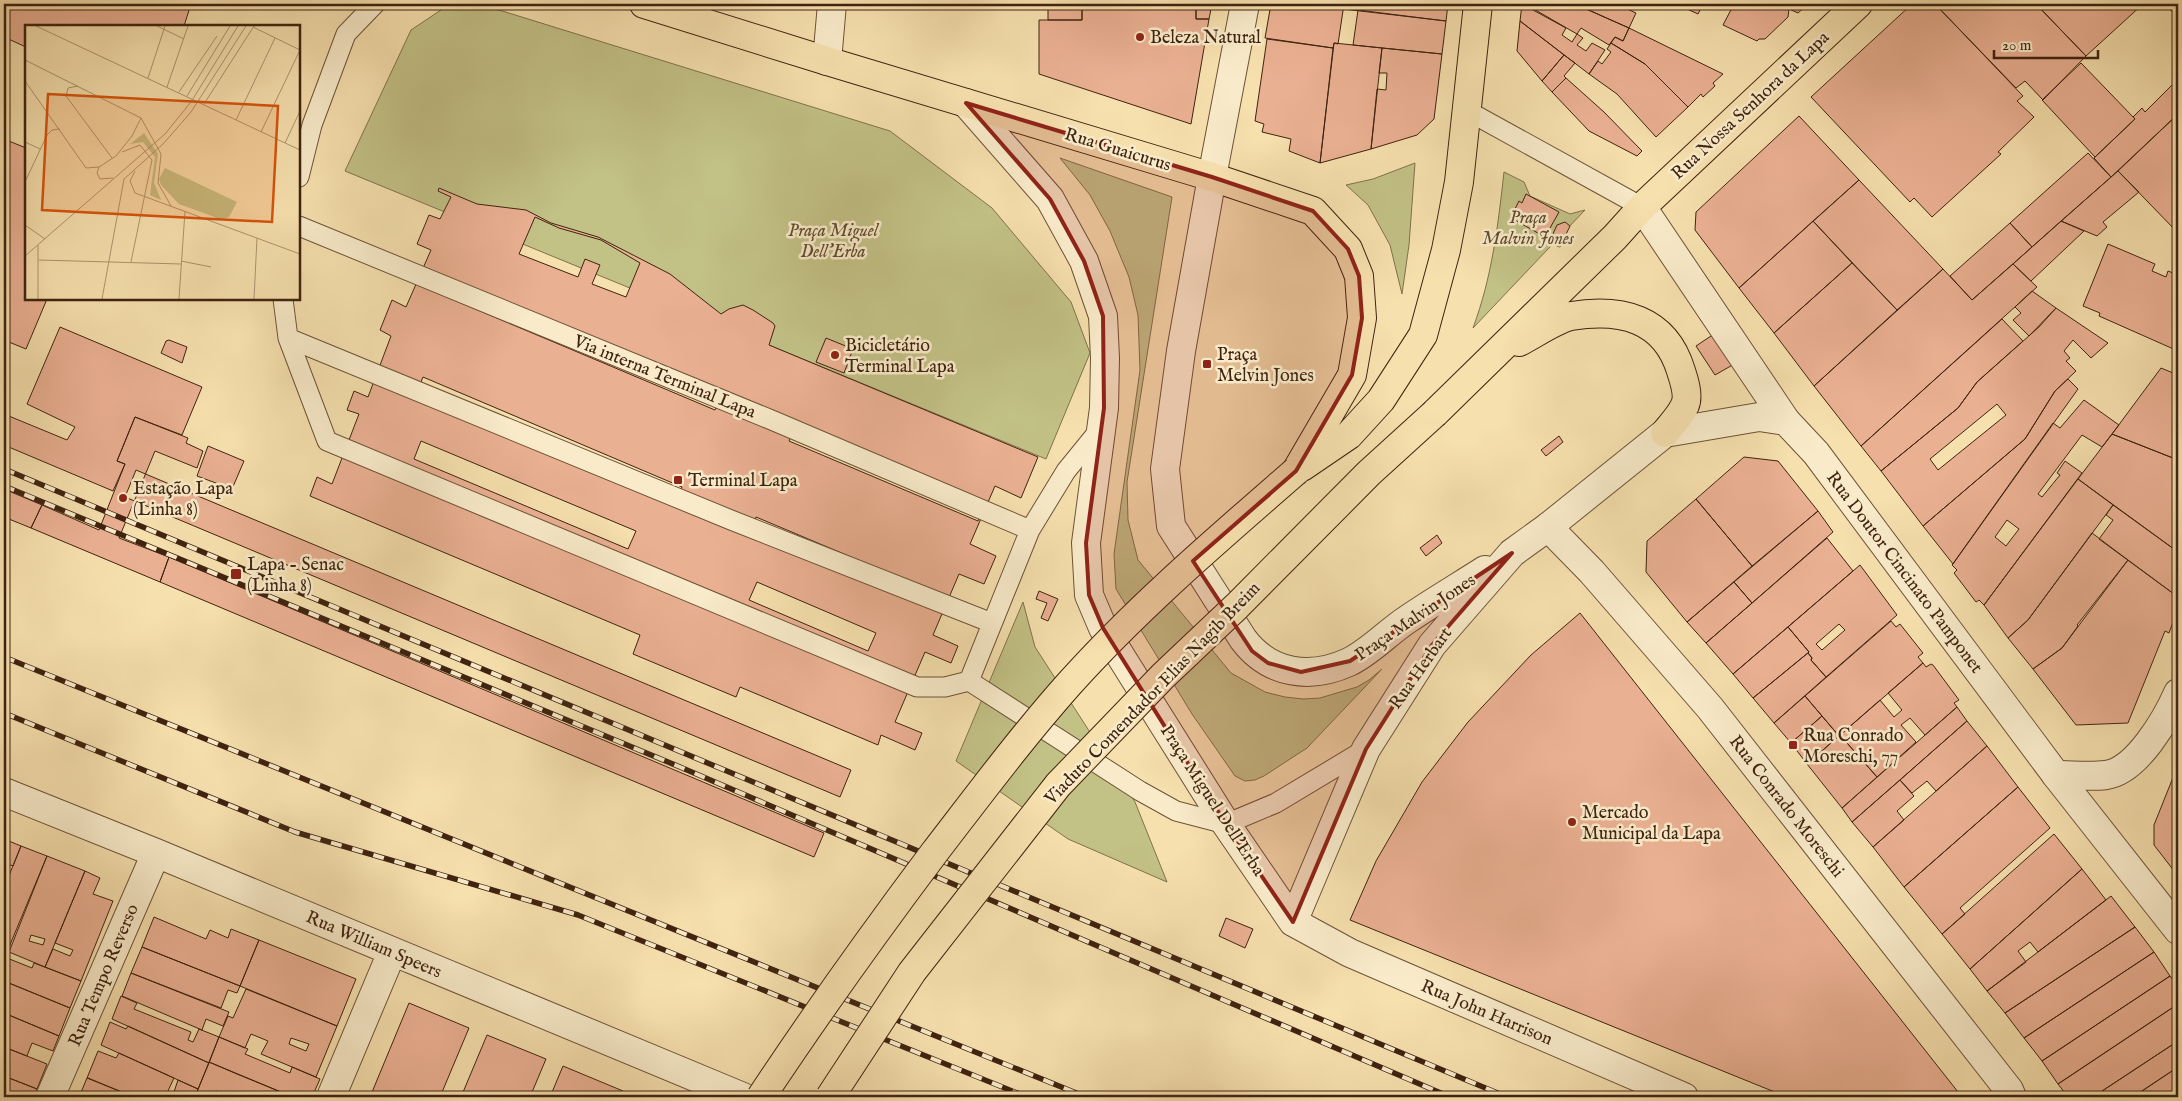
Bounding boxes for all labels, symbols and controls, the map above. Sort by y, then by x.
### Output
inset map [25,25,300,300]
place label: Beleza Natural [1150,27,1261,50]
street label: Rua Nossa Senhora da Lapa [1667,27,1835,185]
scale bar [1994,28,2098,60]
marker: Beleza Natural [1134,31,1146,43]
text: 20 m [2002,36,2032,55]
street label: Rua Guaicurus [1062,123,1174,178]
park label: Praça Malvin Jones [1482,207,1575,251]
park label: Praça Miguel Dell'Erba [788,220,880,264]
street label: Via interna Terminal Lapa [569,330,759,425]
place label: Bicicletário Terminal Lapa [845,335,955,379]
place label: Praça Melvin Jones [1217,344,1314,388]
marker: Bicicletário Terminal Lapa [829,349,841,361]
marker: Praça Melvin Jones [1201,358,1213,370]
street label: Rua Doutor Cincinato Pamponet [1820,467,1987,678]
place label: Terminal Lapa [688,470,798,493]
marker: Terminal Lapa [672,474,684,486]
place label: Estação Lapa (Linha 8) [133,478,233,522]
marker: Estação Lapa (Linha 8) [117,492,129,504]
place label: Lapa - Senac (Linha 8) [247,554,344,598]
marker: Lapa - Senac (Linha 8) [229,567,243,581]
street label: Praça Malvin Jones [1351,569,1481,667]
street label: Viaduto Comendador Elias Nagib Breim [1040,578,1266,811]
street label: Rua Herbart [1385,623,1458,714]
street label: Praça Miguel Dell'Erba [1154,721,1269,881]
place label: Rua Conrado Moreschi, 77 [1803,725,1904,769]
street label: Rua Conrado Moreschi [1723,731,1849,883]
marker: Rua Conrado Moreschi, 77 [1787,739,1799,751]
place label: Mercado Municipal da Lapa [1582,802,1721,846]
marker: Mercado Municipal da Lapa [1566,816,1578,828]
street label: Rua Tempo Reverso [64,901,145,1050]
street label: Rua William Speers [302,906,445,984]
street label: Rua John Harrison [1417,975,1556,1052]

